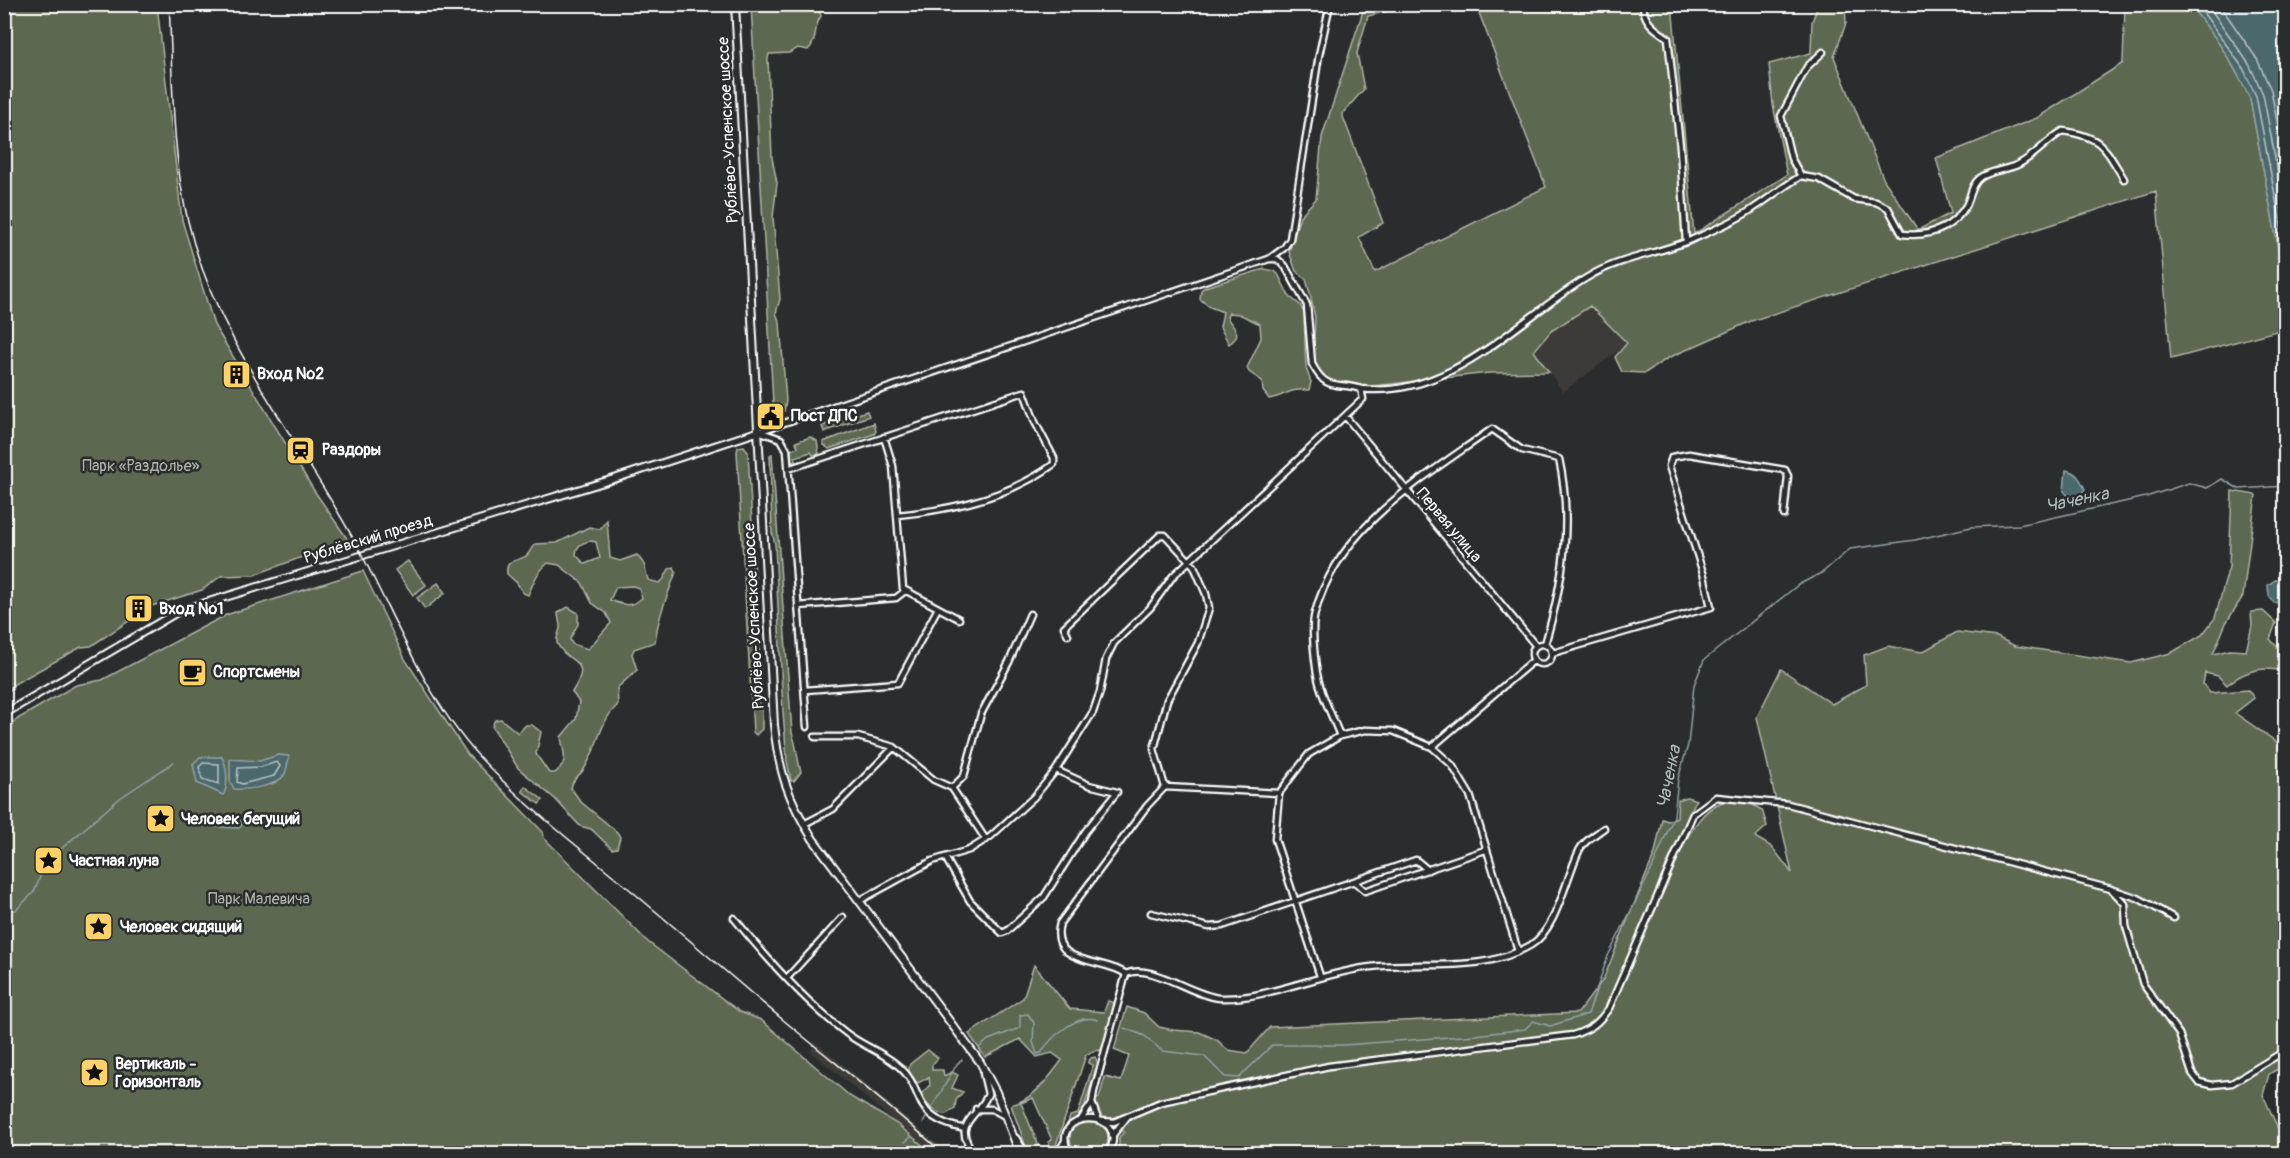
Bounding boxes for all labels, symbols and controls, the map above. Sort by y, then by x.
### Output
street label: Рублёво-Успенское шоссе [713,36,743,224]
building icon: Вход №2 [220,358,252,390]
place label: Вход №2 [257,364,324,384]
public building icon: Пост ДПС [754,400,786,432]
place label: Пост ДПС [791,406,858,426]
station icon: Раздоры [285,434,317,466]
place label: Раздоры [322,440,381,460]
park label: Парк «Раздолье» [82,456,200,476]
water label: Чаченка [2043,482,2112,518]
street label: Первая улица [1412,484,1486,566]
street label: Рублёвский проезд [301,510,435,568]
street label: Рублёво-Успенское шоссе [739,522,769,710]
building icon: Вход №1 [122,593,154,625]
place label: Вход №1 [159,599,223,619]
cafe icon: Спортсмены [176,656,208,688]
place label: Спортсмены [213,662,300,682]
water label: Чаченка [1652,742,1687,810]
place icon: Человек бегущий [144,803,176,835]
place label: Человек бегущий [181,809,300,829]
place icon: Частная луна [32,845,64,877]
place label: Частная луна [69,851,160,871]
park label: Парк Малевича [208,889,310,909]
place icon: Человек сидящий [83,911,115,943]
place label: Человек сидящий [120,917,242,937]
place label: Вертикаль - Горизонталь [115,1054,201,1092]
place icon: Вертикаль - Горизонталь [78,1057,110,1089]

